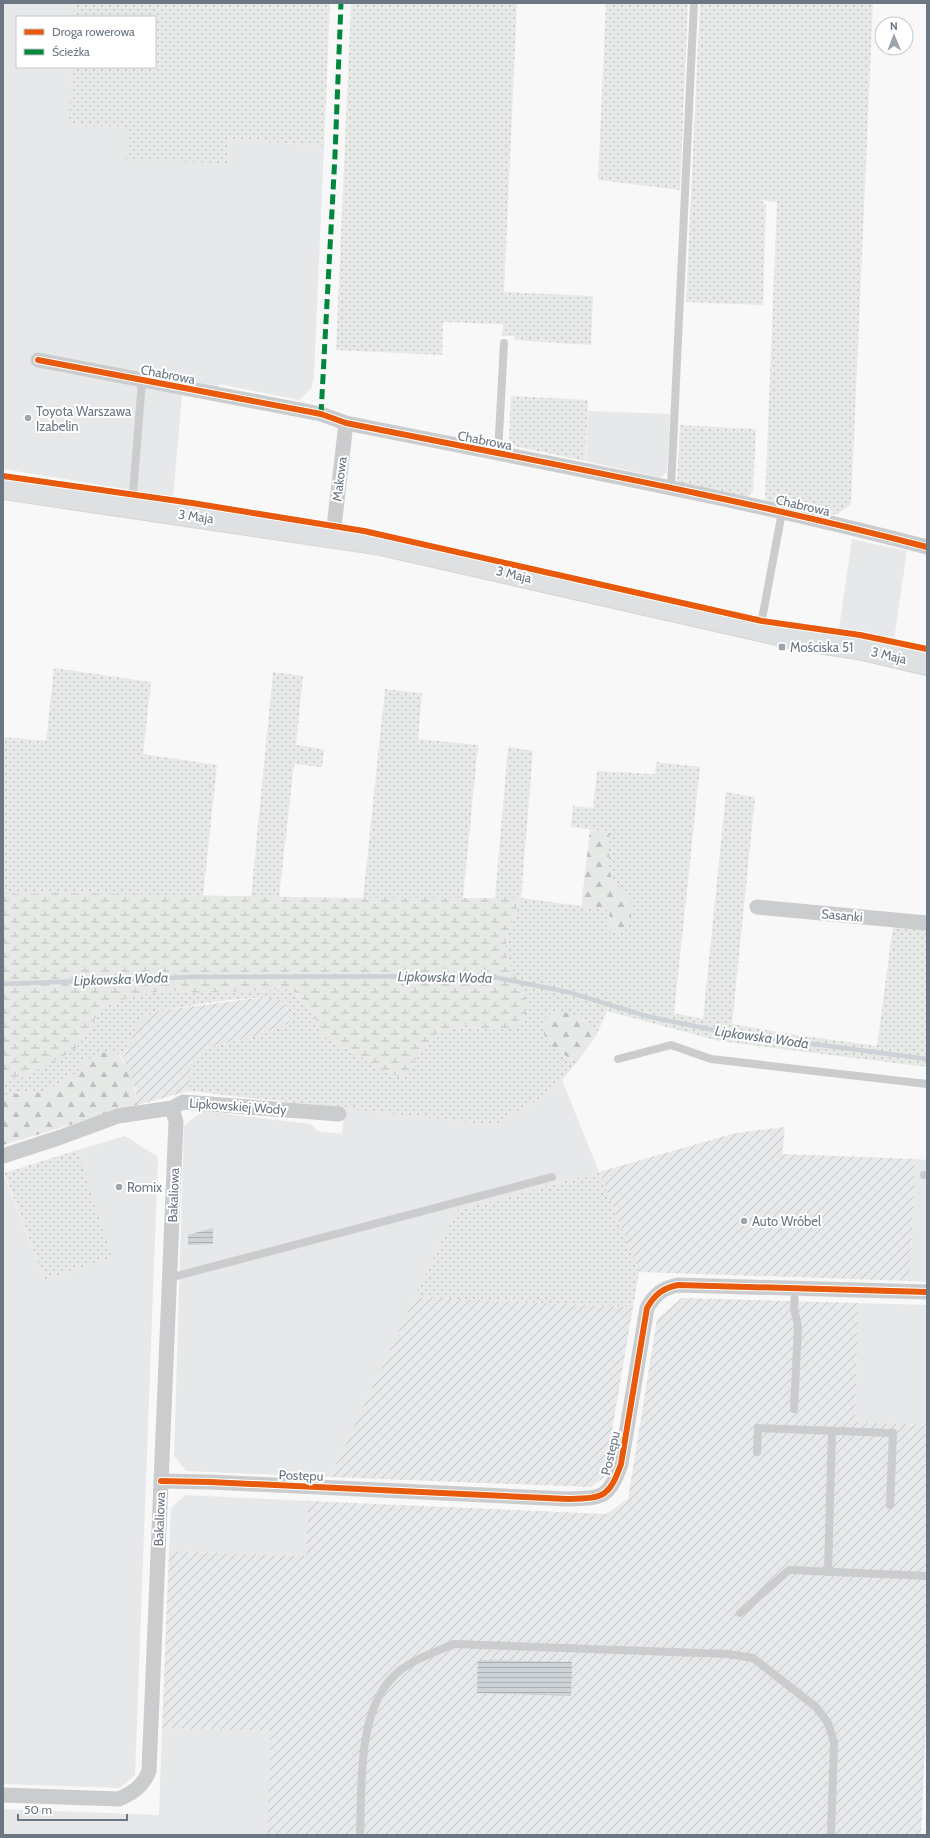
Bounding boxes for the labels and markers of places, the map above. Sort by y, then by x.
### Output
place label: Toyota Warszawa Izabelin [36,403,132,434]
marker: Toyota Warszawa Izabelin [23,413,33,423]
place label: Mościska 51 [790,639,853,655]
marker: Mościska 51 [777,642,787,652]
place label: Romix [127,1179,163,1195]
marker: Romix [114,1182,124,1192]
place label: Auto Wróbel [752,1213,821,1229]
marker: Auto Wróbel [739,1216,749,1226]

